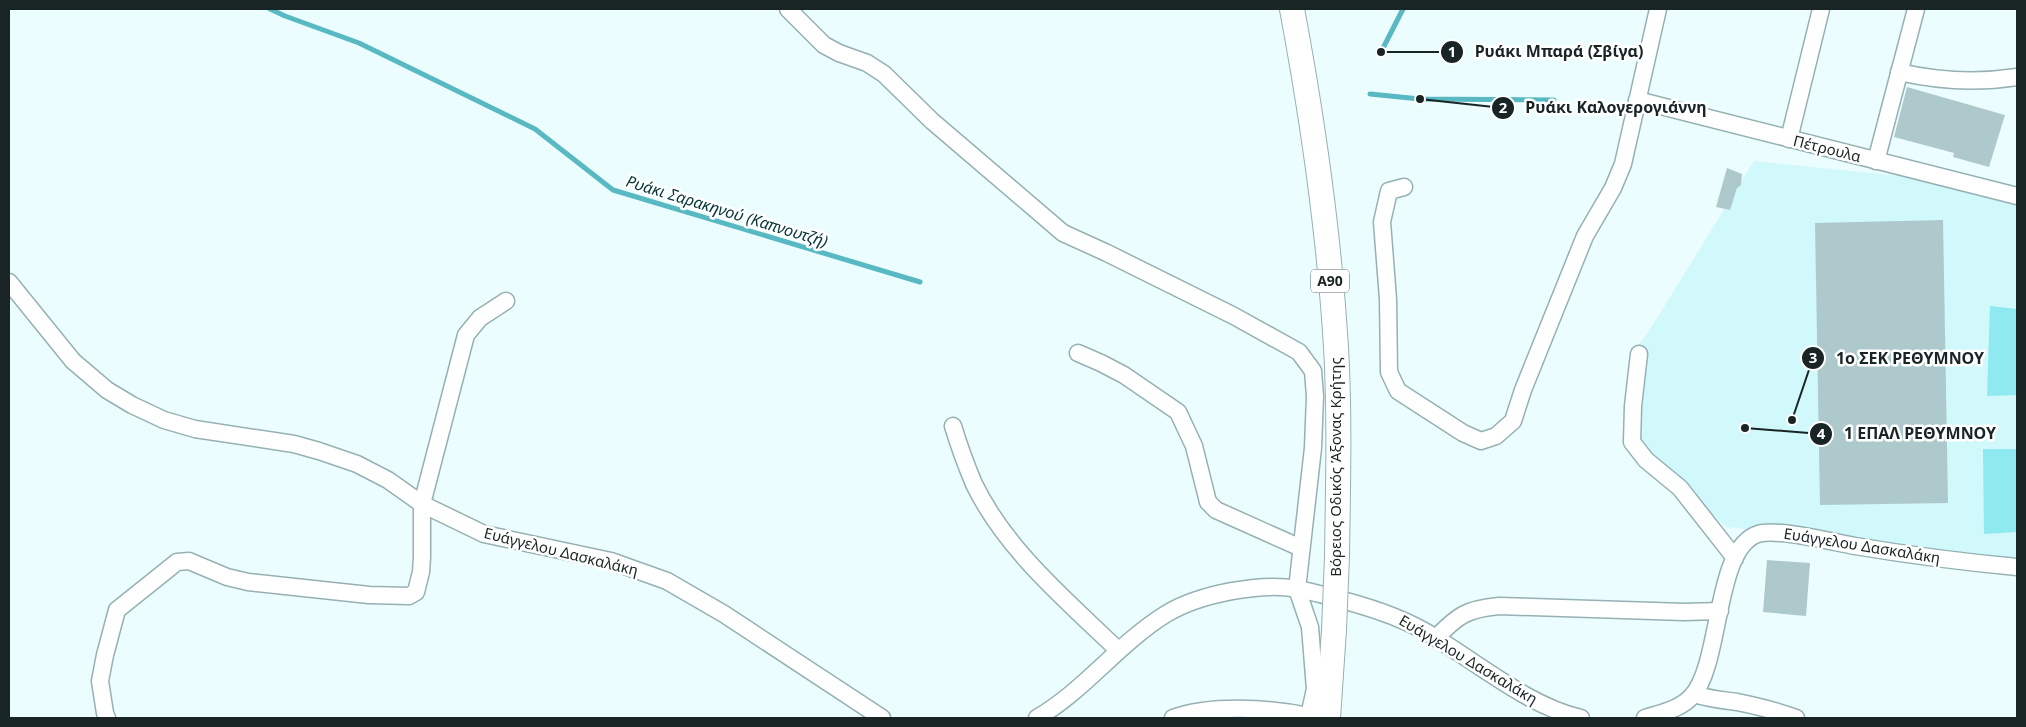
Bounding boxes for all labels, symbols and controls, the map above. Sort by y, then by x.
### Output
callout: Ρυάκι Μπαρά (Σβίγα) [1439,36,1653,67]
text: Ρυάκι Μπαρά (Σβίγα) [1475,40,1643,62]
text: 1 [1448,41,1456,61]
callout: Ρυάκι Καλογερογιάννη [1491,92,1717,123]
text: Ρυάκι Καλογερογιάννη [1525,96,1707,118]
text: 2 [1499,97,1508,117]
street label: Πέτρουλα [1791,130,1864,166]
water label: Ρυάκι Σαρακηνού (Καπνουτζή) [623,170,831,252]
road number: Α90 [1311,270,1349,292]
callout: 1ο ΣΕΚ ΡΕΘΥΜΝΟΥ [1801,343,1994,374]
text: 3 [1809,347,1817,367]
text: 1ο ΣΕΚ ΡΕΘΥΜΝΟΥ [1836,347,1985,369]
street label: Βόρειος Οδικός Άξονας Κρήτης [1325,357,1345,577]
callout: 1 ΕΠΑΛ ΡΕΘΥΜΝΟΥ [1809,418,2006,449]
text: 1 ΕΠΑΛ ΡΕΘΥΜΝΟΥ [1844,422,1997,444]
text: 4 [1817,423,1826,443]
street label: Ευάγγελου Δασκαλάκη [482,522,640,580]
street label: Ευάγγελου Δασκαλάκη [1782,523,1942,567]
street label: Ευάγγελου Δασκαλάκη [1396,610,1541,708]

